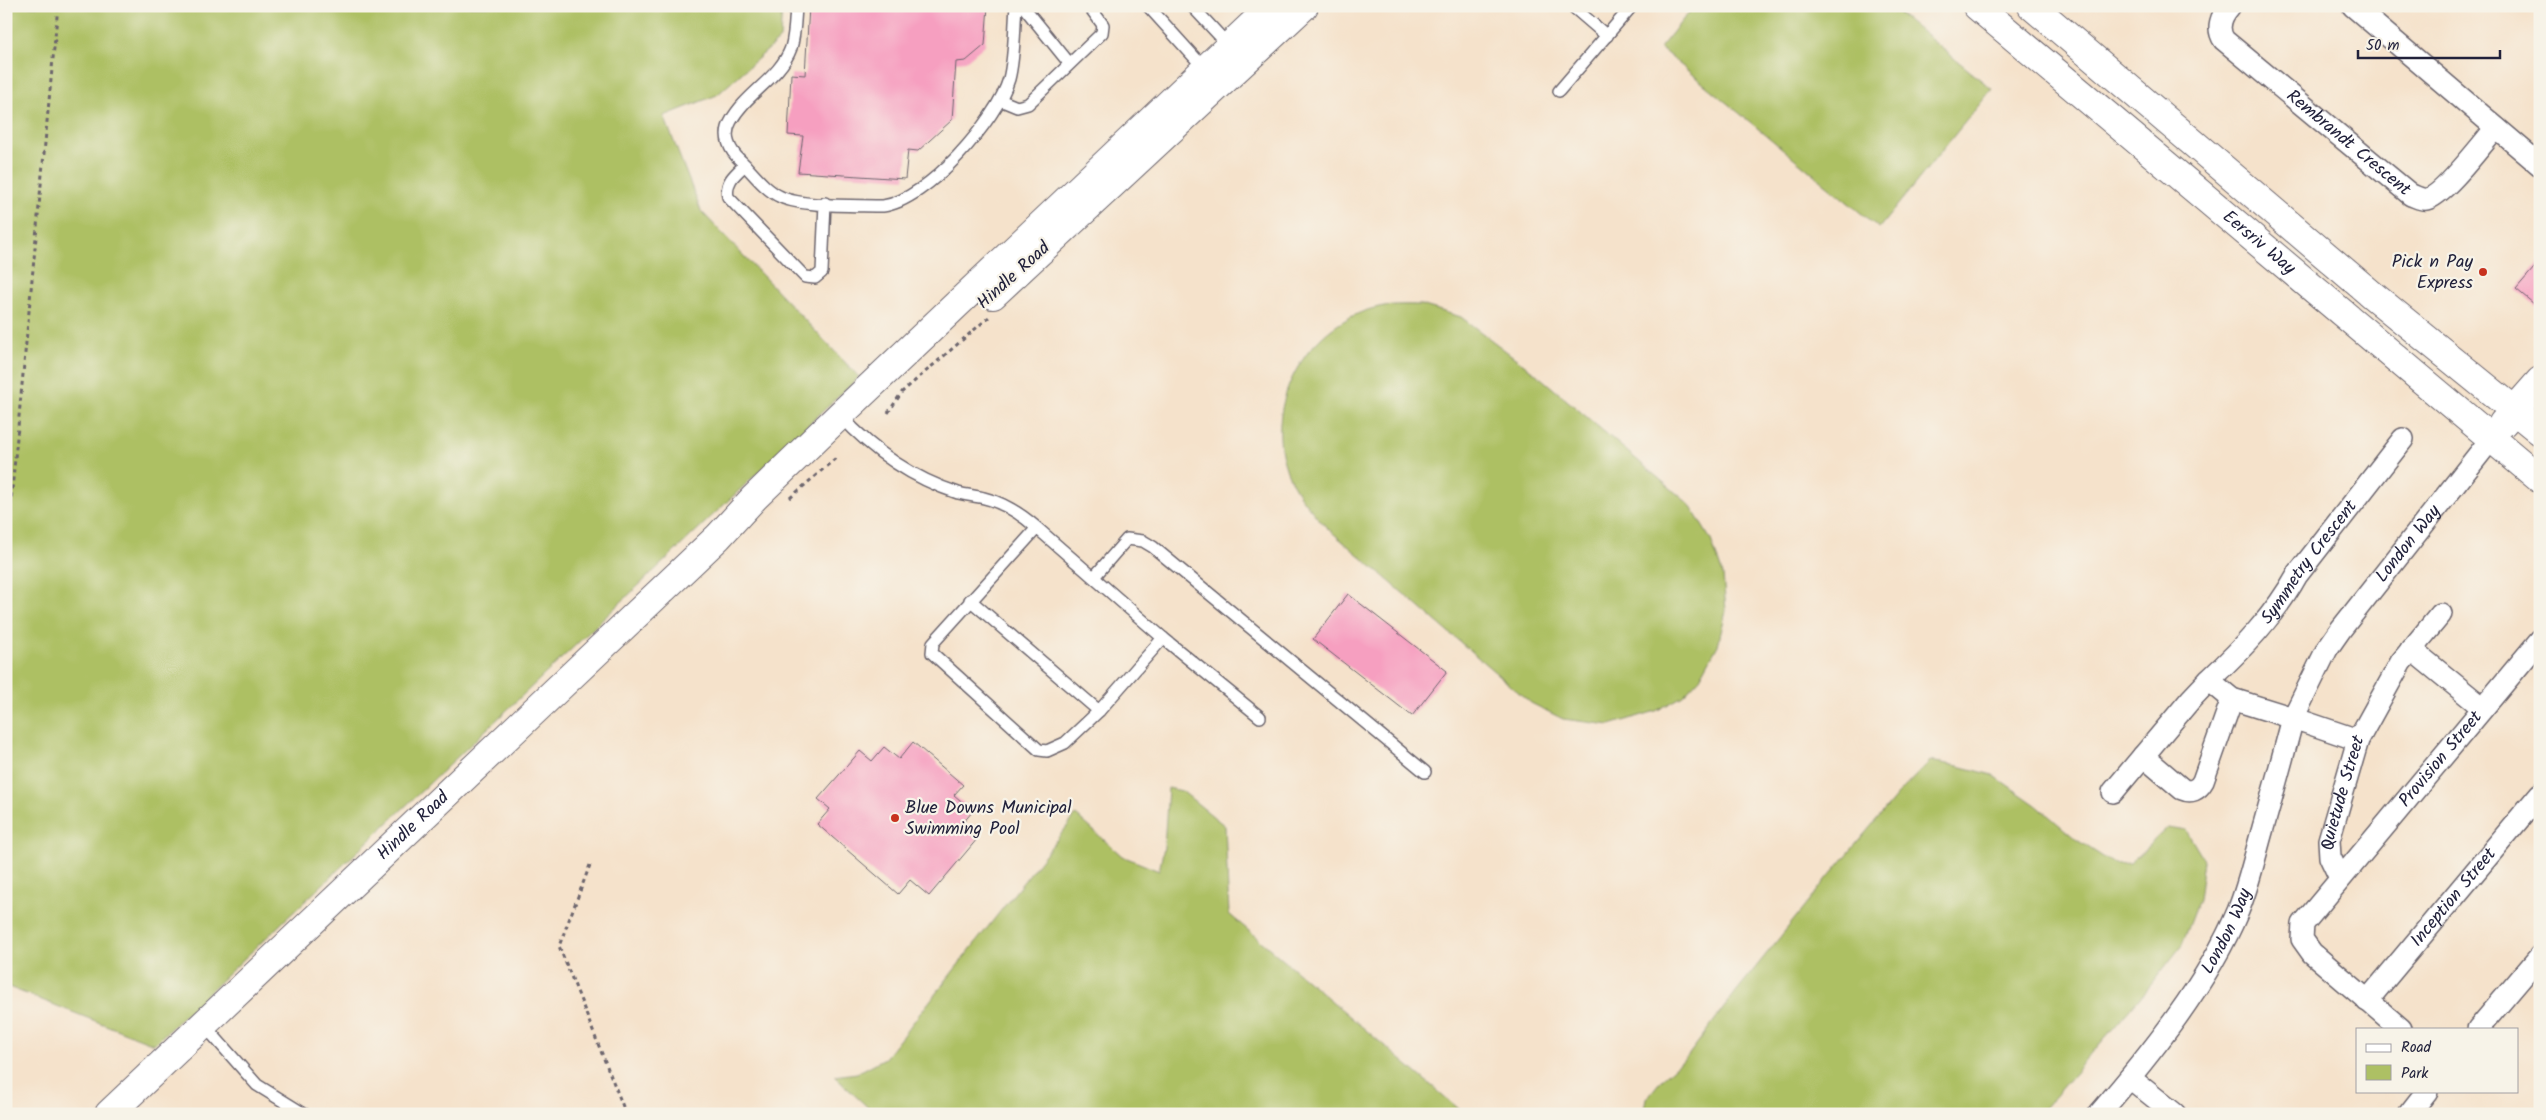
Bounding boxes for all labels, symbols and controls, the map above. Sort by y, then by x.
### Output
scale bar [2358,28,2501,60]
text: 50 m [2366,34,2400,58]
street label: Rembrandt Crescent [2279,82,2418,204]
street label: Eersriv Way [2216,203,2302,283]
street label: Hindle Road [971,234,1058,317]
place label: Pick n Pay Express [2392,248,2474,298]
marker: Pick n Pay Express [2477,266,2489,278]
street label: Symmetry Crescent [2254,493,2365,631]
street label: London Way [2368,498,2449,589]
street label: Provision Street [2391,704,2490,814]
street label: Quietude Street [2314,729,2373,851]
street label: Hindle Road [370,783,457,868]
place label: Blue Downs Municipal Swimming Pool [905,794,1072,844]
marker: Blue Downs Municipal Swimming Pool [889,812,901,824]
street label: Inception Street [2403,841,2504,953]
street label: London Way [2194,884,2260,980]
legend [2356,1028,2518,1092]
text: Road [2401,1036,2432,1060]
text: Park [2401,1062,2429,1086]

